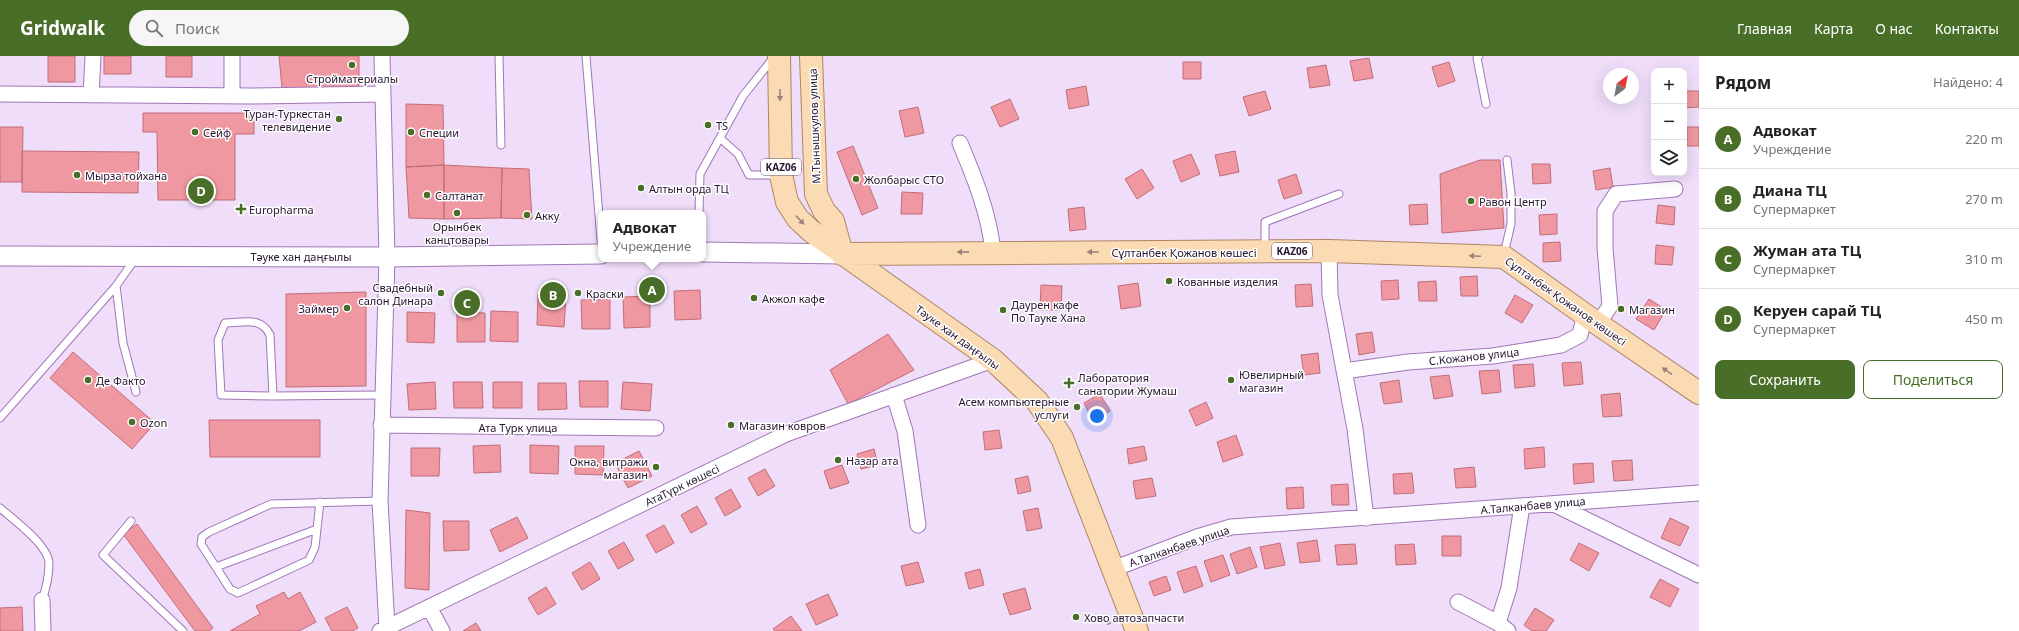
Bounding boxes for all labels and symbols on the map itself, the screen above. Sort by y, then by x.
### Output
marker: Стройматериалы [347,60,357,70]
street label: М.Тынышкулов улица [804,68,824,184]
north arrow [1603,68,1639,104]
place label: Стройматериалы [306,71,398,86]
one-way arrow [777,89,783,102]
place label: Туран-Туркестан телевидение [244,106,331,134]
marker: Туран-Туркестан телевидение [334,114,344,124]
place label: TS [716,118,728,133]
marker: TS [703,120,713,130]
place label: Сейф [203,125,231,140]
place label: Специи [419,125,459,140]
marker: Сейф [190,127,200,137]
marker: Специи [406,127,416,137]
road number: KАZ06 [761,159,801,175]
place label: Мырза тойхана [85,168,167,183]
marker: Мырза тойхана [72,170,82,180]
place label: Жолбарыс СТО [864,172,944,187]
marker: Жолбарыс СТО [851,174,861,184]
pin: D [188,176,214,206]
place label: Алтын орда ТЦ [649,181,729,196]
marker: Алтын орда ТЦ [636,183,646,193]
place label: Салтанат [435,188,484,203]
marker: Салтанат [422,190,432,200]
place label: Равон Центр [1479,194,1547,209]
marker: Равон Центр [1466,196,1476,206]
place label: Europharma [249,202,314,217]
marker: Europharma [236,204,246,214]
marker: Орынбек канцтовары [452,208,462,218]
place label: Акку [535,208,560,223]
marker: Акку [522,210,532,220]
one-way arrow [795,215,805,225]
place label: Орынбек канцтовары [425,219,489,247]
road number: KАZ06 [1272,243,1312,259]
street label: Сұлтанбек Қожанов көшесі [1111,245,1257,260]
street label: Тәуке хан даңғылы [250,249,352,264]
one-way arrow [957,249,969,256]
one-way arrow [1086,249,1099,255]
one-way arrow [1469,252,1481,259]
street label: Сұлтанбек Қожанов көшесі [1502,253,1630,349]
place label: Кованные изделия [1177,274,1278,289]
pin: A [639,275,665,305]
marker: Кованные изделия [1164,276,1174,286]
place label: Свадебный салон Динара [358,280,433,308]
pin: B [540,280,566,310]
place label: Краски [586,286,624,301]
marker: Свадебный салон Динара [436,288,446,298]
pin: C [454,288,480,318]
marker: Краски [573,288,583,298]
place label: Акжол кафе [762,291,825,306]
marker: Акжол кафе [749,293,759,303]
place label: Даурен кафе По Тауке Хана [1011,297,1086,325]
place label: Займер [299,301,339,316]
street label: Тәуке хан даңғылы [913,301,1003,373]
place label: Магазин [1629,302,1675,317]
marker: Займер [342,303,352,313]
marker: Магазин [1616,304,1626,314]
marker: Даурен кафе По Тауке Хана [998,305,1008,315]
street label: С.Кожанов улица [1428,344,1520,368]
place label: Ювелирный магазин [1239,367,1304,395]
one-way arrow [1662,367,1672,375]
place label: Лаборатория санатории Жумаш [1078,370,1177,398]
place label: Де Факто [96,373,145,388]
marker: Де Факто [83,375,93,385]
marker: Ювелирный магазин [1226,375,1236,385]
marker: Лаборатория санатории Жумаш [1063,377,1075,389]
place label: Асем компьютерные услуги [959,394,1069,422]
marker: Асем компьютерные услуги [1072,402,1082,412]
your location [1087,406,1107,426]
place label: Ozon [140,415,167,430]
marker: Ozon [127,417,137,427]
place label: Магазин ковров [739,418,826,433]
street label: Ата Турк улица [479,420,557,435]
marker: Магазин ковров [726,420,736,430]
place label: Назар ата [846,453,899,468]
place label: Окна, витражи магазин [569,454,648,482]
marker: Назар ата [833,455,843,465]
street label: АтаТүрк көшесі [642,461,722,509]
marker: Окна, витражи магазин [651,462,661,472]
street label: А.Талканбаев улица [1480,493,1586,517]
street label: А.Талканбаев улица [1127,522,1231,570]
place label: Хово автозапчасти [1084,610,1184,625]
marker: Хово автозапчасти [1071,612,1081,622]

